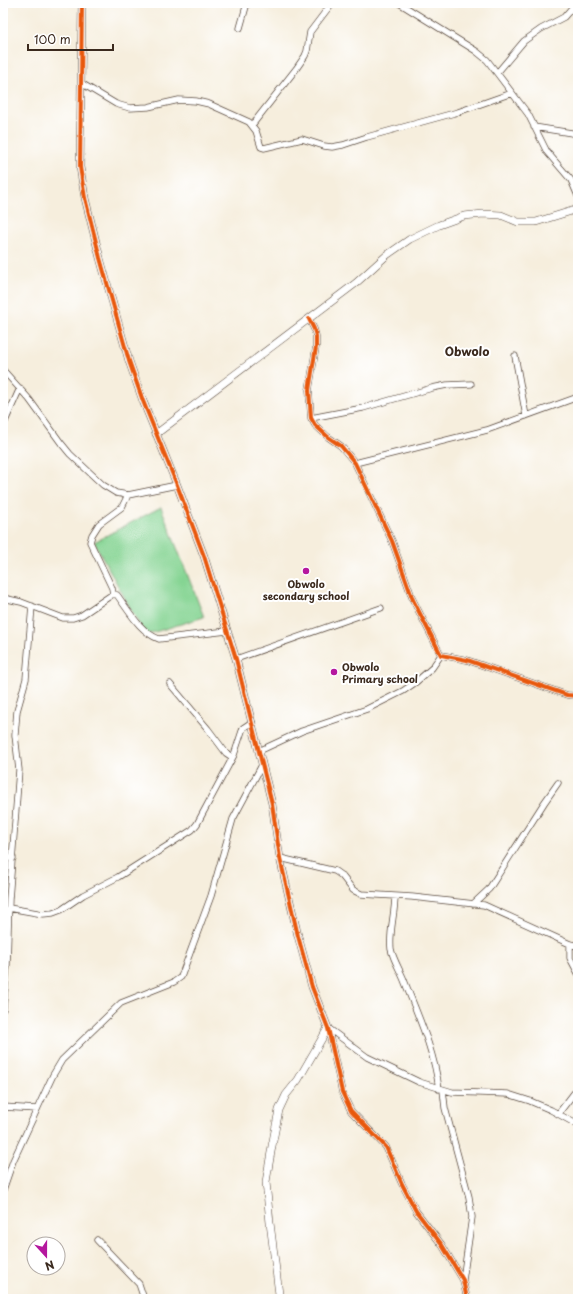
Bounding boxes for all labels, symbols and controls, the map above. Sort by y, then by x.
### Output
scale bar [28,26,113,52]
text: 100 m [34,30,71,48]
district label: Obwolo [445,342,489,360]
marker: Obwolo secondary school [301,566,311,576]
place label: Obwolo secondary school [263,576,349,604]
place label: Obwolo Primary school [342,659,418,686]
marker: Obwolo Primary school [329,667,339,677]
north arrow [26,1236,66,1276]
text: N [42,1256,57,1275]

